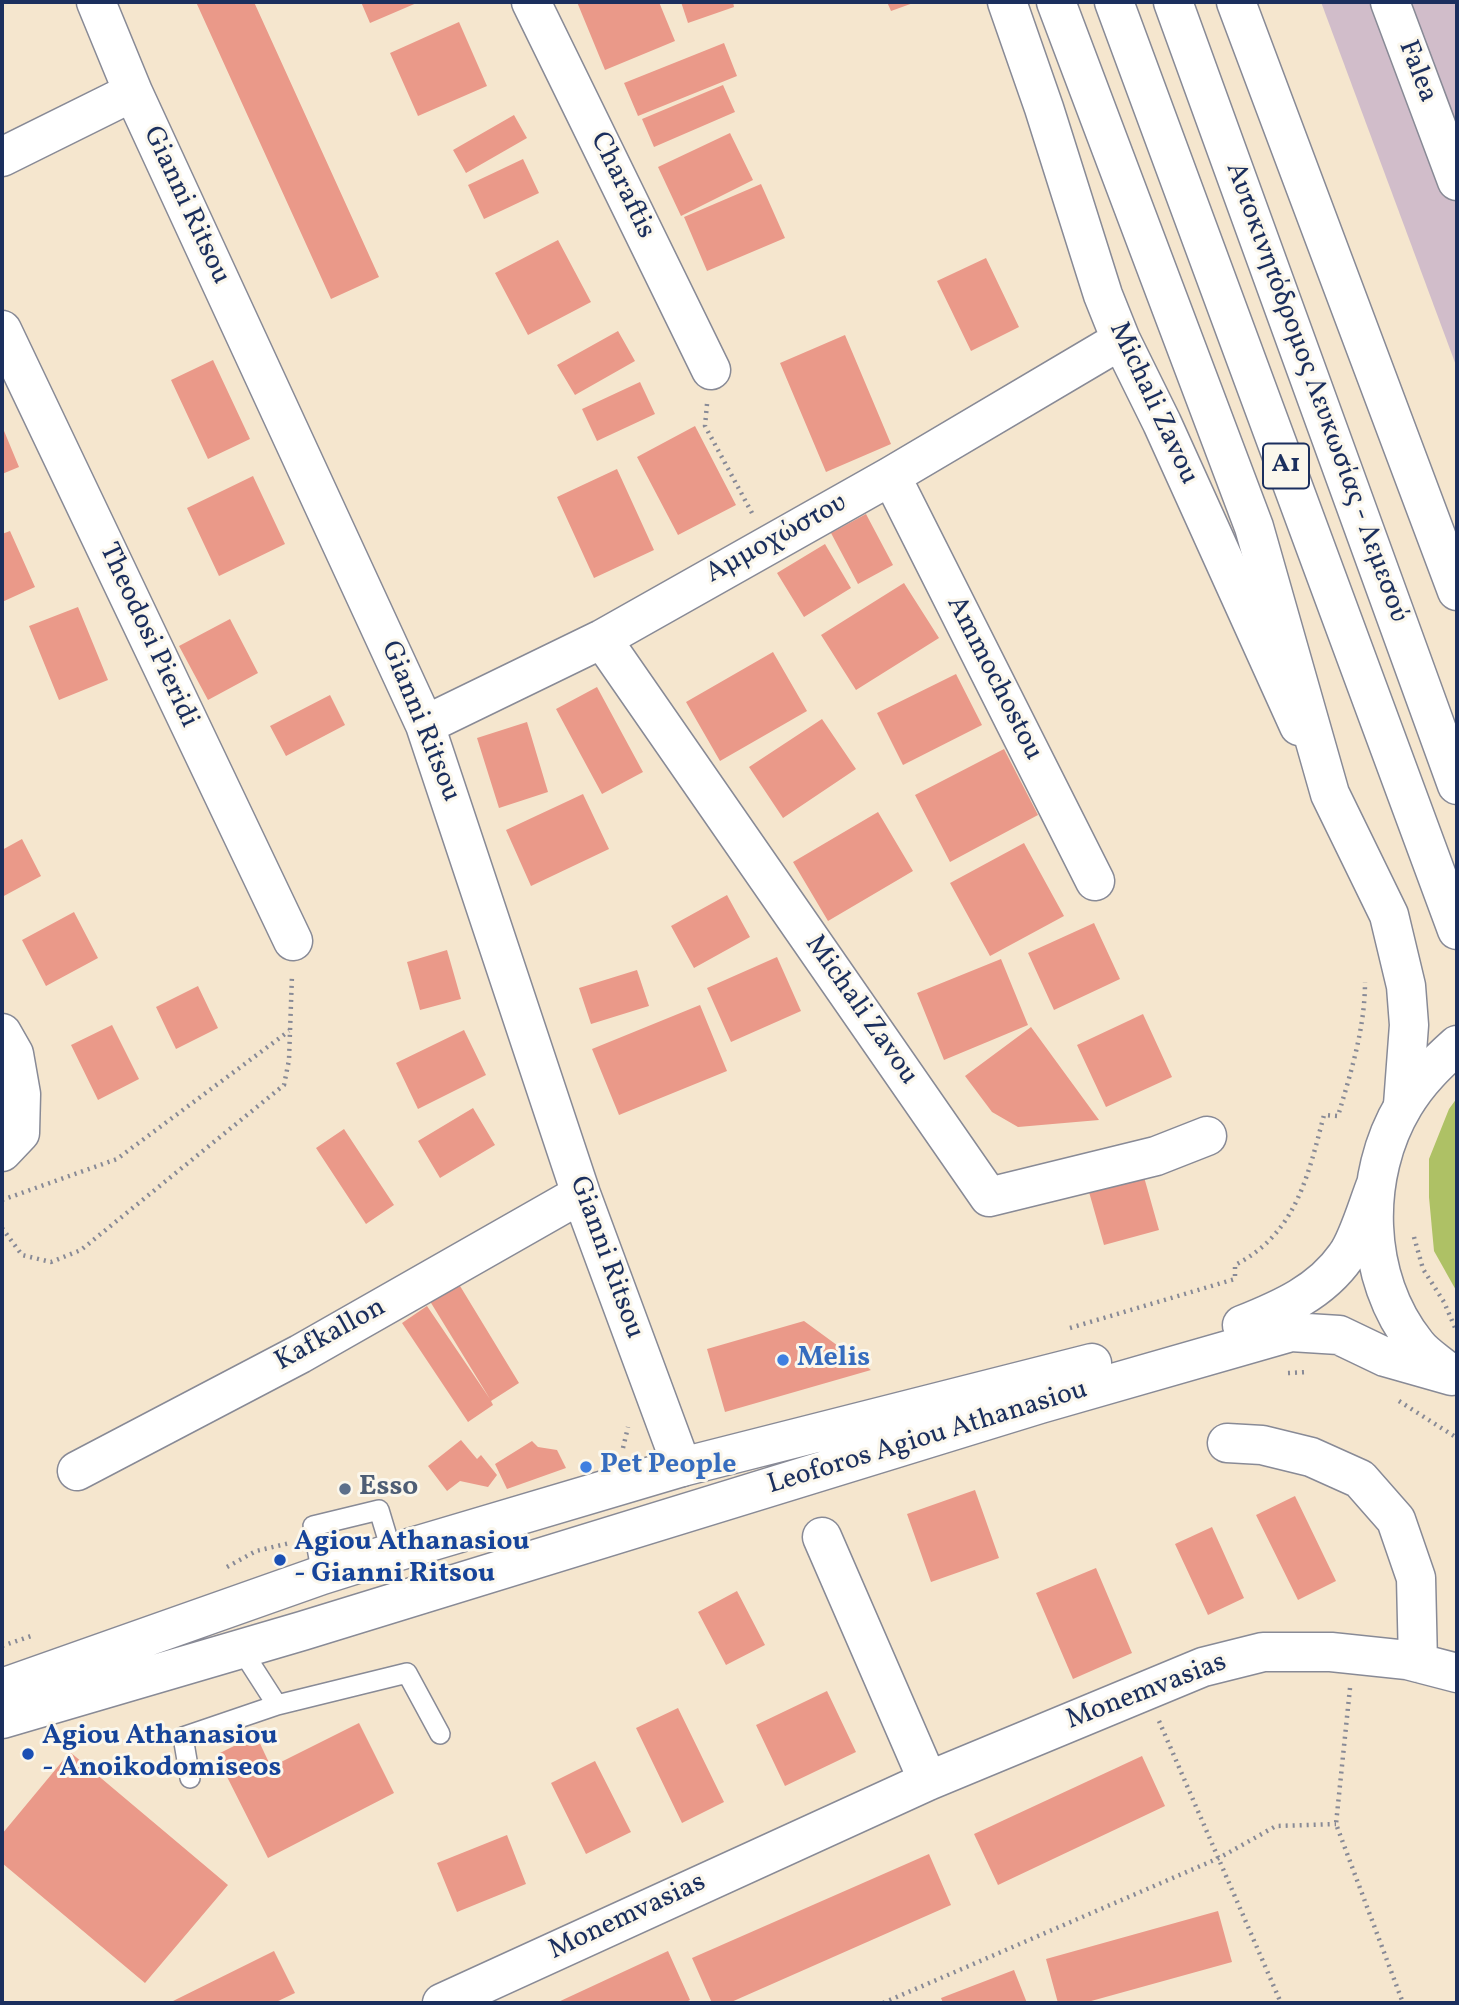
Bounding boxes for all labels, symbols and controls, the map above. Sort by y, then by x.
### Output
street label: Falea [1389,36,1443,108]
street label: Gianni Ritsou [134,122,236,290]
street label: Charaftis [581,127,661,245]
street label: Αυτοκινητόδρομος Λευκωσίας - Λεμεσού [1216,159,1414,627]
street label: Michali Zavou [1100,317,1204,491]
road number: A1 [1263,444,1309,488]
street label: Αμμοχώστου [701,487,853,593]
street label: Theodosi Pieridi [90,538,204,734]
street label: Ammochostou [937,591,1049,767]
street label: Gianni Ritsou [372,637,466,807]
street label: Michali Zavou [796,930,924,1092]
street label: Gianni Ritsou [560,1172,650,1344]
street label: Kafkallon [270,1292,392,1380]
place label: Melis [797,1343,870,1377]
marker: Melis [775,1352,791,1368]
street label: Leoforos Agiou Athanasiou [764,1374,1092,1504]
place label: Pet People [600,1450,736,1484]
marker: Pet People [578,1459,594,1475]
place label: Esso [359,1472,418,1506]
marker: Esso [337,1481,353,1497]
place label: Agiou Athanasiou - Gianni Ritsou [294,1527,530,1593]
marker: Agiou Athanasiou - Gianni Ritsou [272,1552,288,1568]
street label: Monemvasias [1062,1647,1232,1739]
place label: Agiou Athanasiou - Anoikodomiseos [42,1721,282,1787]
marker: Agiou Athanasiou - Anoikodomiseos [20,1746,36,1762]
street label: Monemvasias [544,1867,712,1969]

